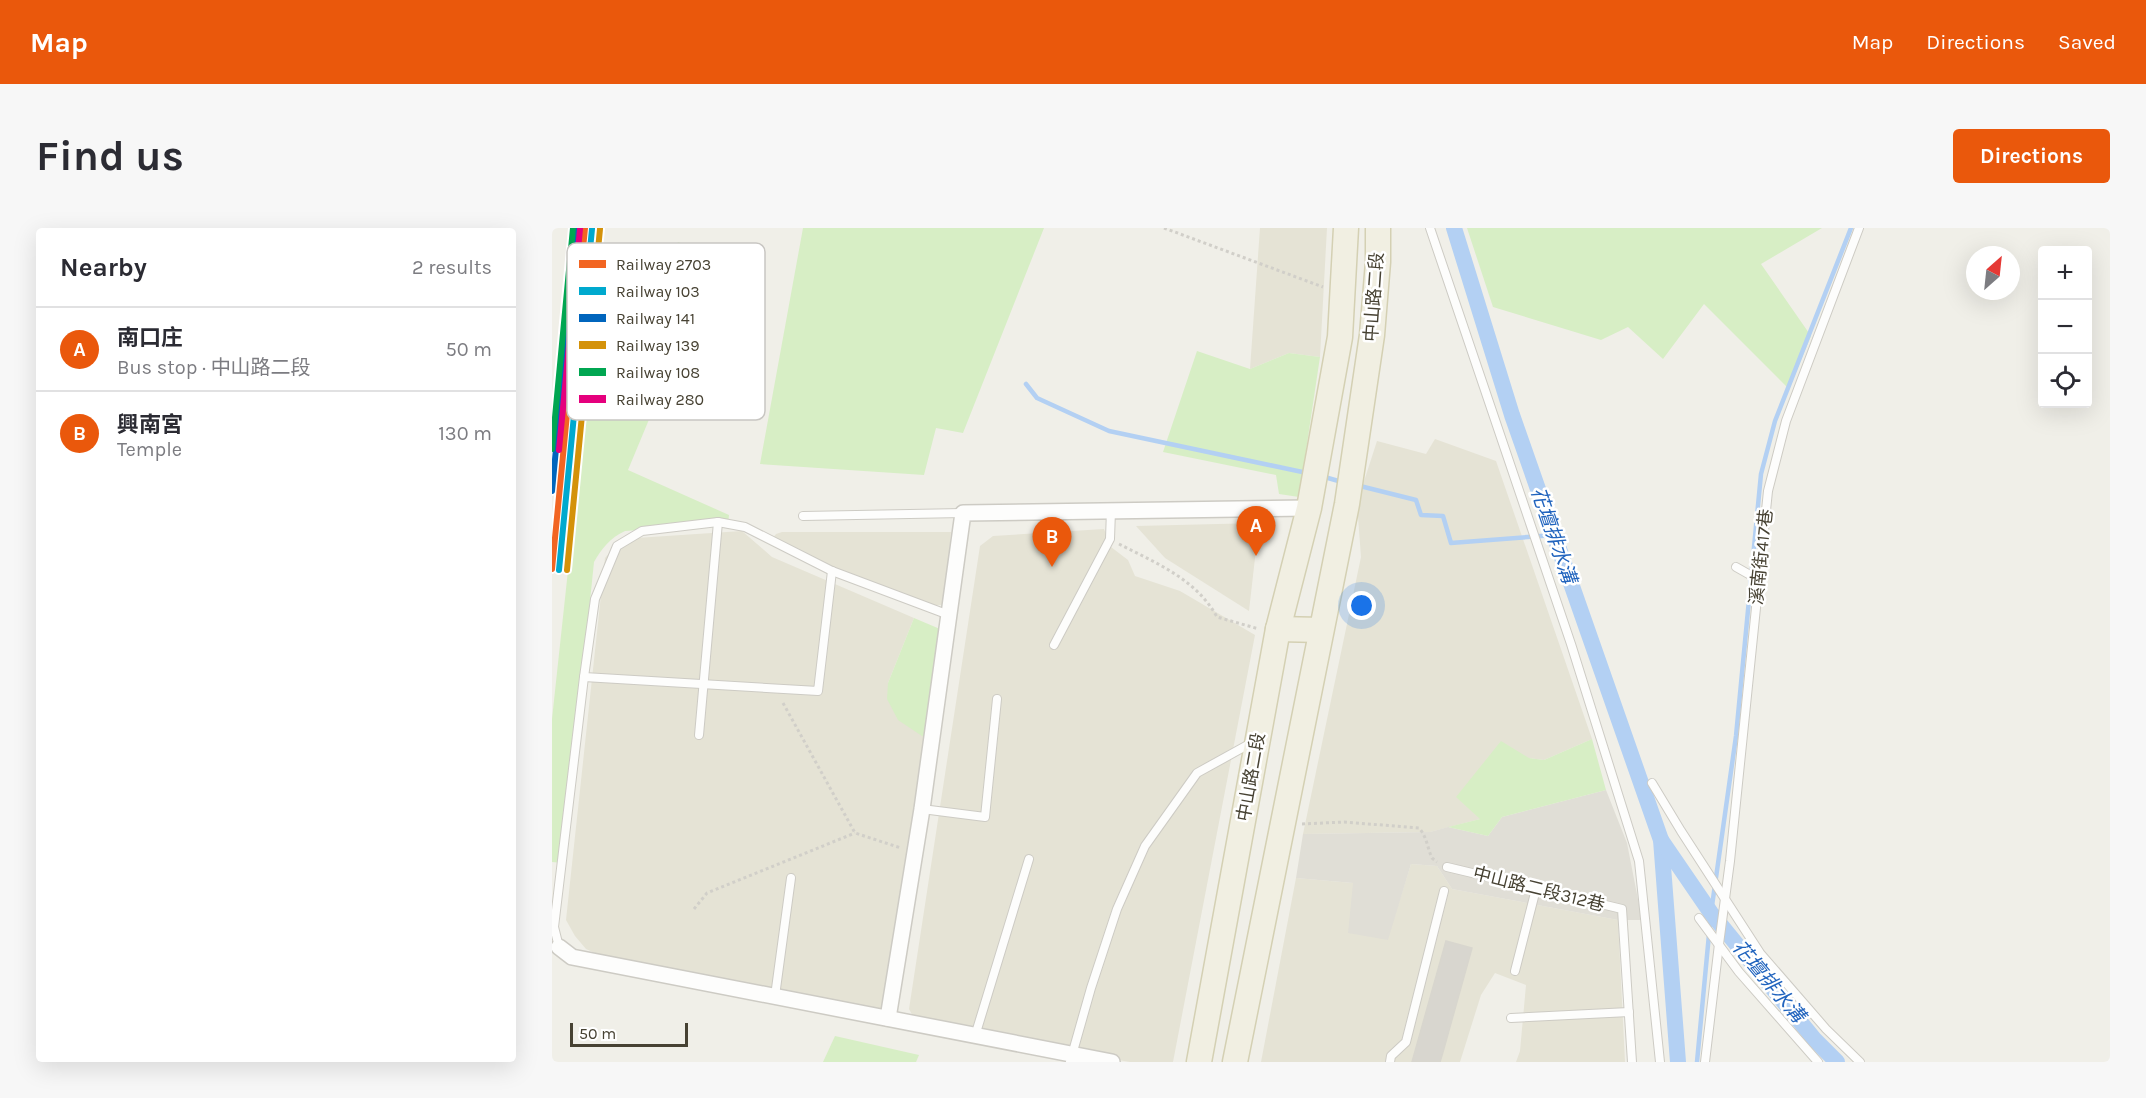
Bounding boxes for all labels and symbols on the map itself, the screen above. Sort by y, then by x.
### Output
legend [567,243,765,420]
north arrow [1966,246,2020,300]
street label: 中山路二段 [1360,251,1388,343]
text: Railway 2703 [616,255,711,274]
text: Railway 103 [616,282,700,301]
text: Railway 141 [616,309,695,328]
text: Railway 139 [616,336,700,355]
text: Railway 108 [616,363,700,382]
text: Railway 280 [616,390,704,409]
water label: 花壇排水溝 [1526,484,1582,589]
pin: A [1236,506,1276,556]
street label: 溪南街417巷 [1745,508,1777,606]
pin: B [1032,518,1072,567]
your location [1347,591,1376,620]
street label: 中山路二段 [1232,731,1270,823]
street label: 中山路二段312巷 [1471,862,1607,916]
water label: 花壇排水溝 [1728,936,1811,1029]
scale bar [570,1020,688,1048]

